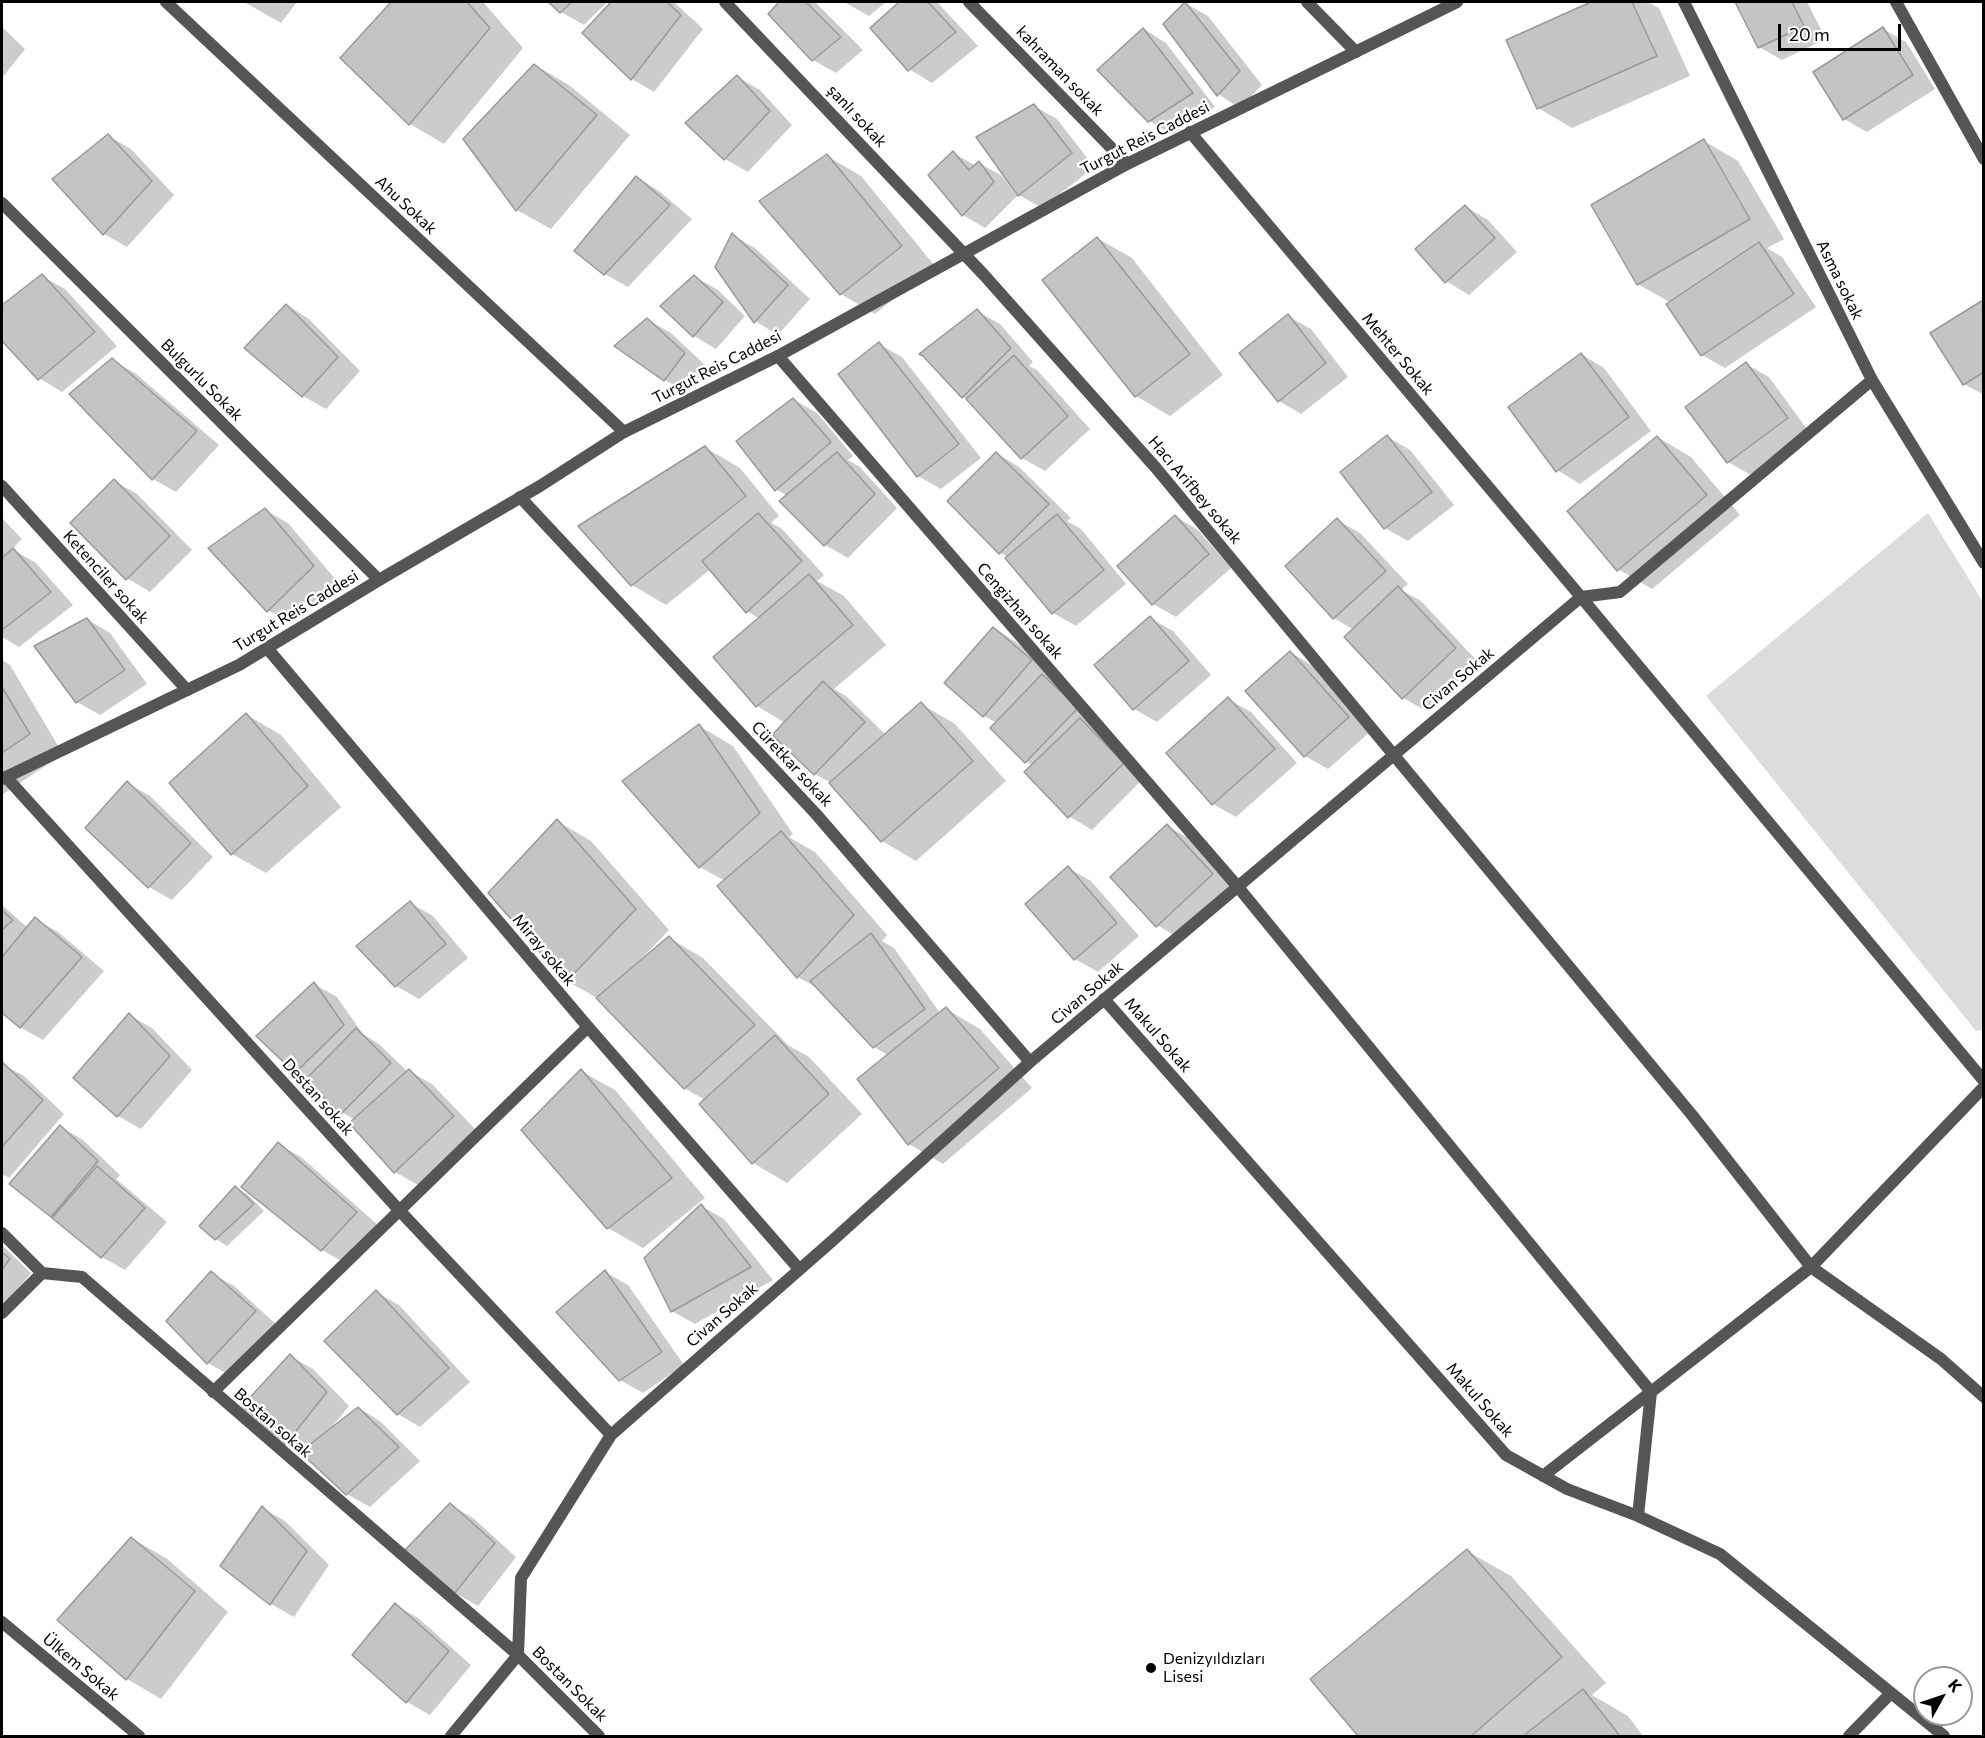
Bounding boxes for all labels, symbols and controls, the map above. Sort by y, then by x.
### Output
scale bar [1781,12,1904,50]
street label: kahraman sokak [1012,22,1108,120]
text: 20 m [1789,23,1830,45]
street label: şanlı sokak [823,81,891,151]
street label: Turgut Reis Caddesi [1077,97,1213,179]
street label: Ahu Sokak [371,172,441,238]
street label: Asma sokak [1812,237,1868,323]
street label: Mehter Sokak [1358,309,1438,399]
street label: Turgut Reis Caddesi [649,326,785,408]
street label: Bulgurlu Sokak [157,335,247,425]
street label: Hacı Arifbey sokak [1144,432,1246,548]
street label: Ketenciler sokak [59,526,153,628]
street label: Cengizhan sokak [973,559,1067,663]
street label: Turgut Reis Caddesi [230,566,362,656]
street label: Civan Sokak [1418,643,1498,715]
street label: Cüretkar sokak [747,717,837,811]
street label: Miray sokak [508,910,580,990]
street label: Civan Sokak [1047,957,1127,1029]
street label: Makul Sokak [1120,994,1196,1076]
street label: Destan sokak [278,1054,358,1140]
street label: Civan Sokak [682,1279,762,1351]
street label: Makul Sokak [1442,1359,1518,1441]
street label: Bostan sokak [230,1384,316,1462]
street label: Ülkem Sokak [39,1629,123,1705]
street label: Bostan Sokak [528,1642,612,1726]
place label: Denizyıldızları Lisesi [1163,1649,1265,1687]
marker: Denizyıldızları Lisesi [1144,1661,1158,1675]
north arrow [1913,1666,1973,1726]
text: K [1945,1675,1967,1696]

